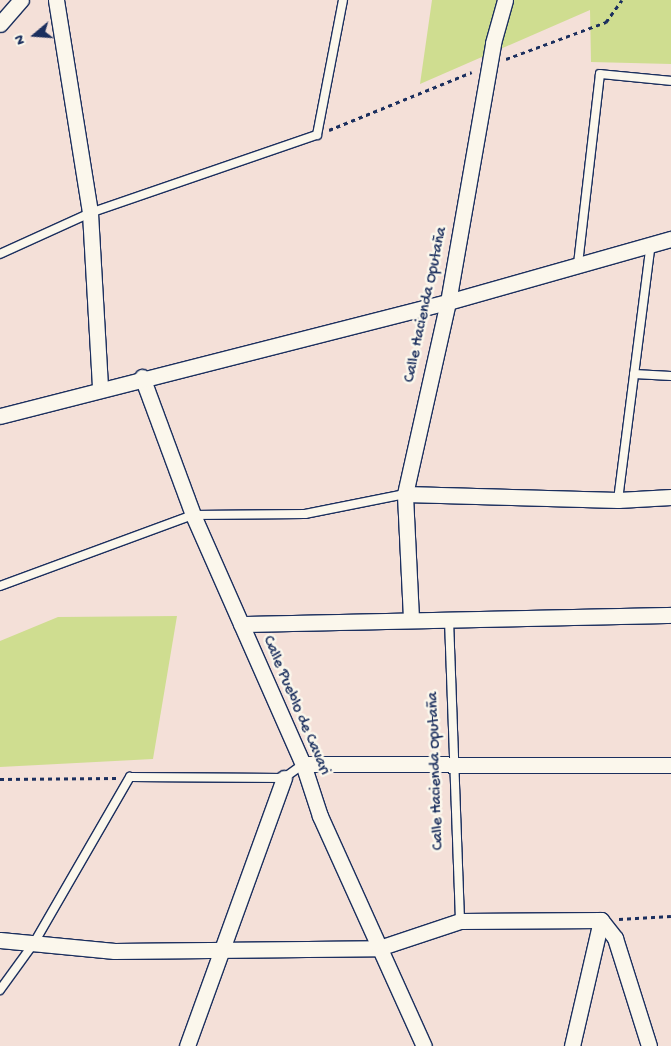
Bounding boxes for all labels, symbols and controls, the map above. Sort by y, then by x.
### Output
north arrow [10,10,60,60]
text: N [11,33,30,47]
street label: Calle Hacienda Oputaña [401,226,453,384]
street label: Calle Pueblo de Cavari [257,634,333,778]
street label: Calle Hacienda Oputaña [425,692,449,850]

